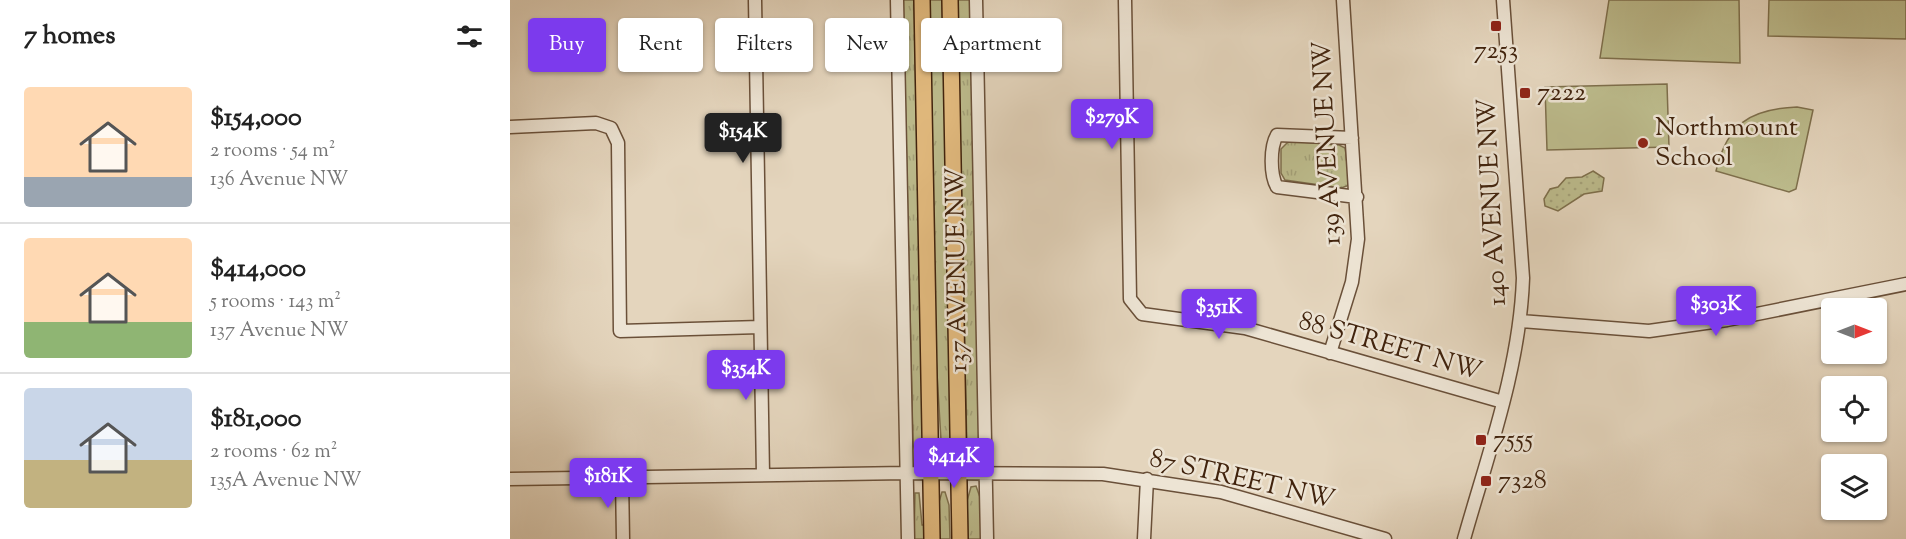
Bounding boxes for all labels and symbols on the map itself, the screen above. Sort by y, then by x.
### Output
marker: 7253 [1489,19,1503,33]
place label: 7253 [1474,33,1518,70]
street label: 139 AVENUE NW [1304,40,1352,246]
place label: 7222 [1537,75,1586,112]
marker: 7222 [1518,86,1532,100]
street label: 140 AVENUE NW [1469,97,1517,307]
pin: $279K [1070,99,1154,150]
place label: Northmount School [1655,110,1798,177]
pin: $154K [701,113,785,164]
marker: Northmount School [1636,136,1650,150]
street label: 137 AVENUE NW [938,167,978,373]
pin: $303K [1674,286,1758,337]
pin: $351K [1177,289,1261,340]
north arrow [1821,298,1887,364]
street label: 88 STREET NW [1294,303,1486,391]
pin: $354K [704,350,788,401]
place label: 7555 [1493,422,1533,459]
marker: 7555 [1474,433,1488,447]
pin: $414K [912,438,996,489]
street label: 87 STREET NW [1146,441,1338,519]
pin: $181K [566,458,650,509]
place label: 7328 [1498,463,1547,500]
marker: 7328 [1479,474,1493,488]

